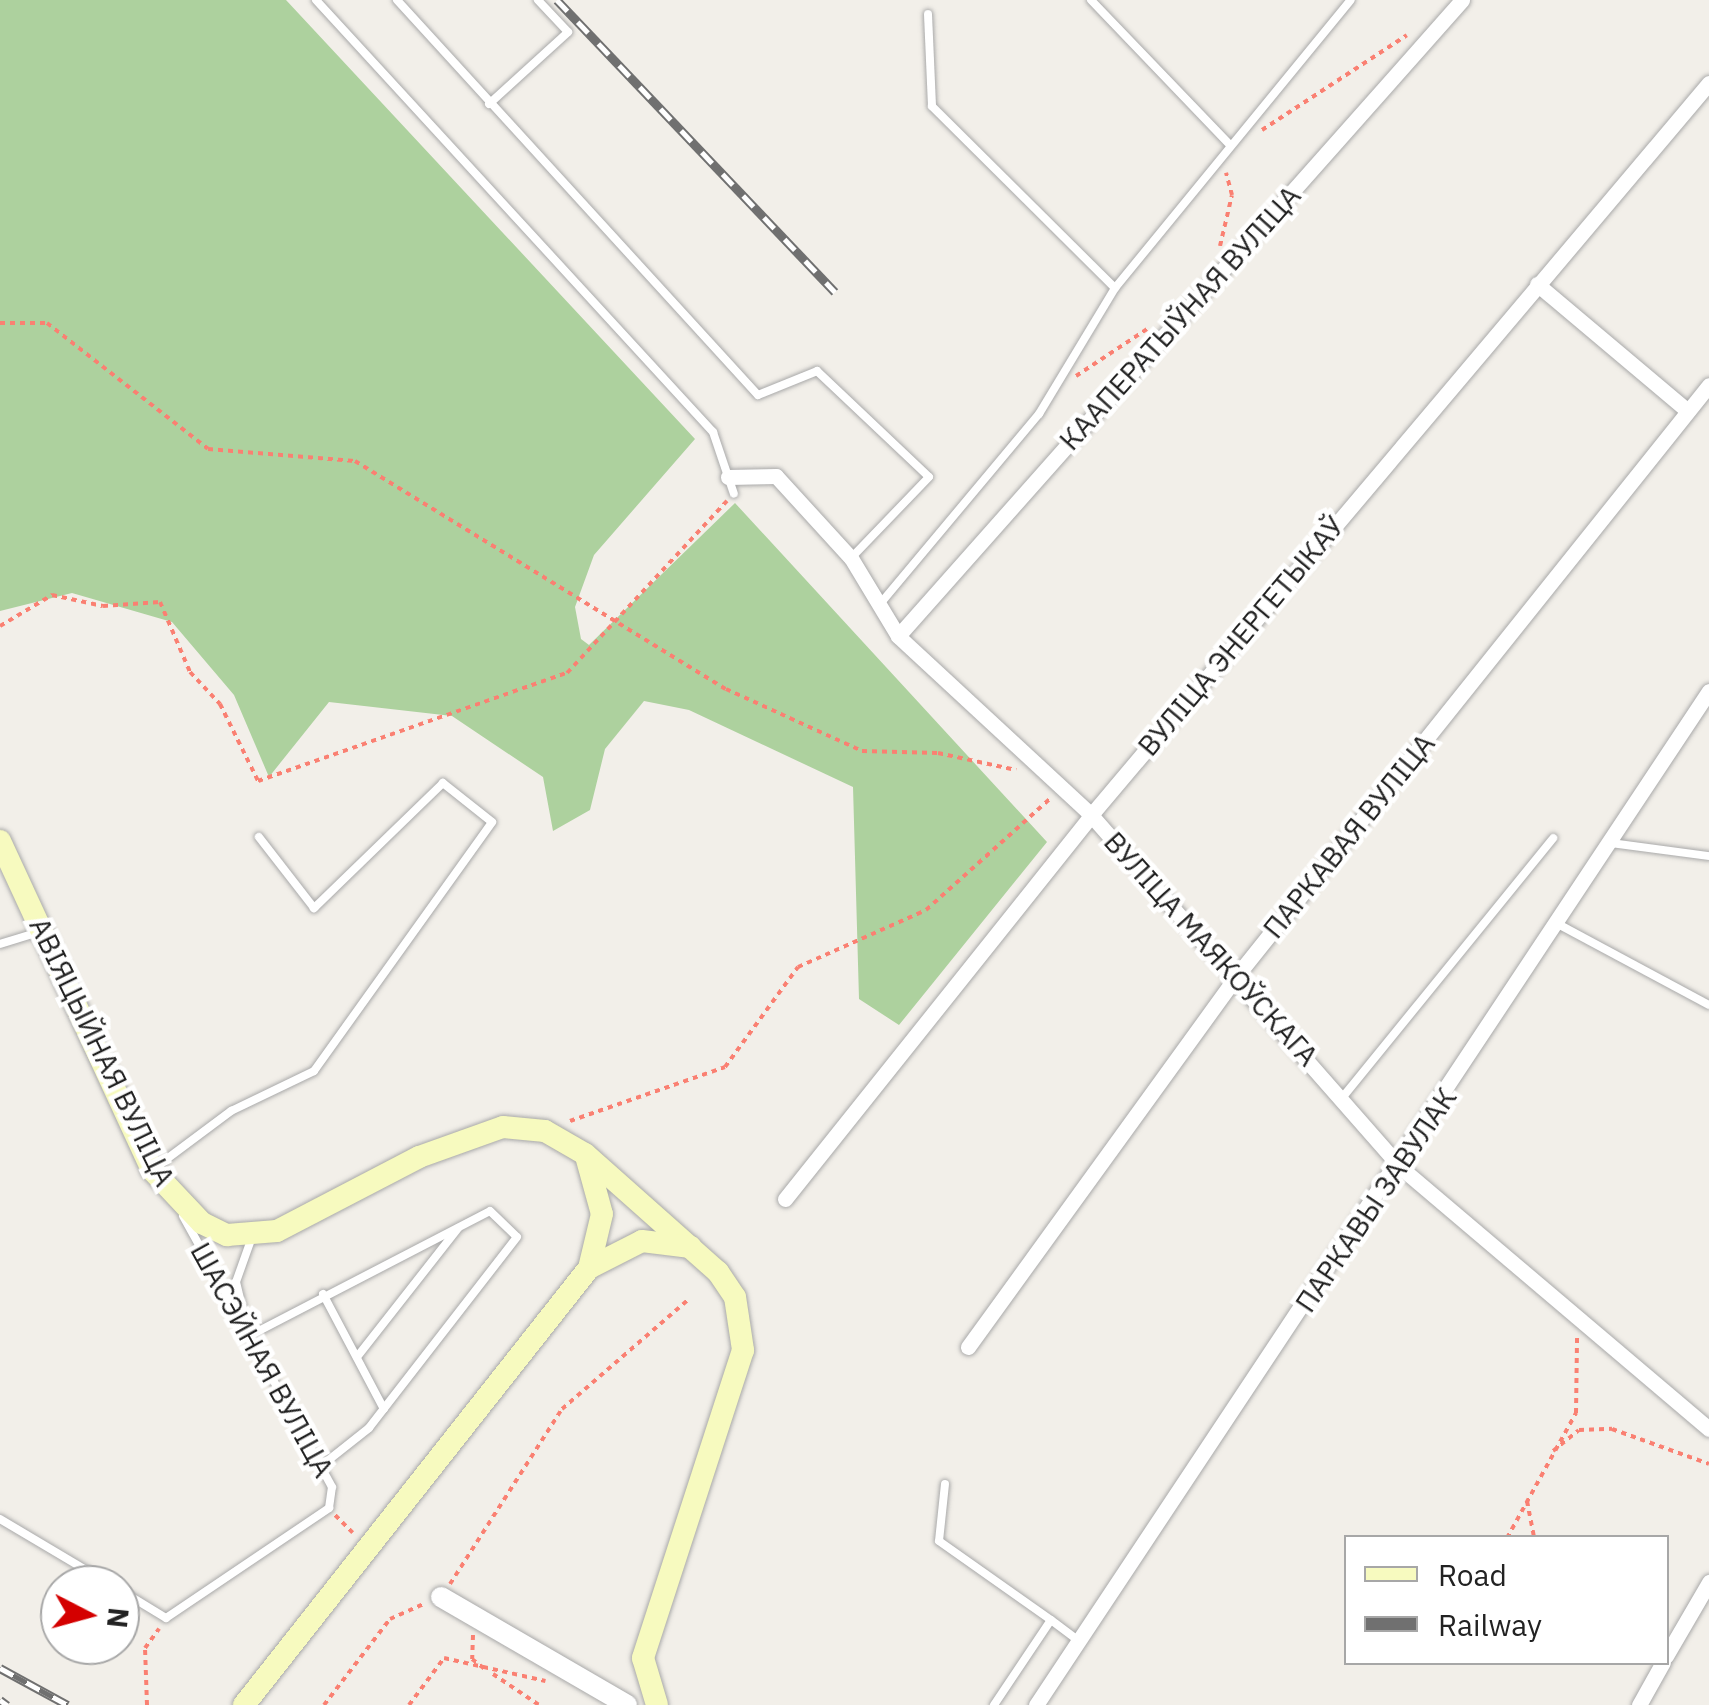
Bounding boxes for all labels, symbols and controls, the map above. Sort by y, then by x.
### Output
street label: КААПЕРАТЫЎНАЯ ВУЛІЦА [1053,179,1307,457]
street label: ВУЛІЦА ЭНЕРГЕТЫКАЎ [1131,509,1351,763]
street label: ПАРКАВАЯ ВУЛІЦА [1256,727,1442,945]
street label: ВУЛІЦА МАЯКОЎСКАГА [1097,825,1325,1073]
street label: АВІЯЦЫЙНАЯ ВУЛІЦА [22,912,182,1192]
street label: ПАРКАВЫ ЗАВУЛАК [1289,1082,1463,1318]
street label: ШАСЭЙНАЯ ВУЛІЦА [184,1237,340,1483]
legend [1344,1535,1669,1665]
text: Road [1438,1555,1507,1594]
north arrow [40,1565,140,1665]
text: Railway [1438,1605,1542,1644]
text: N [99,1606,138,1630]

